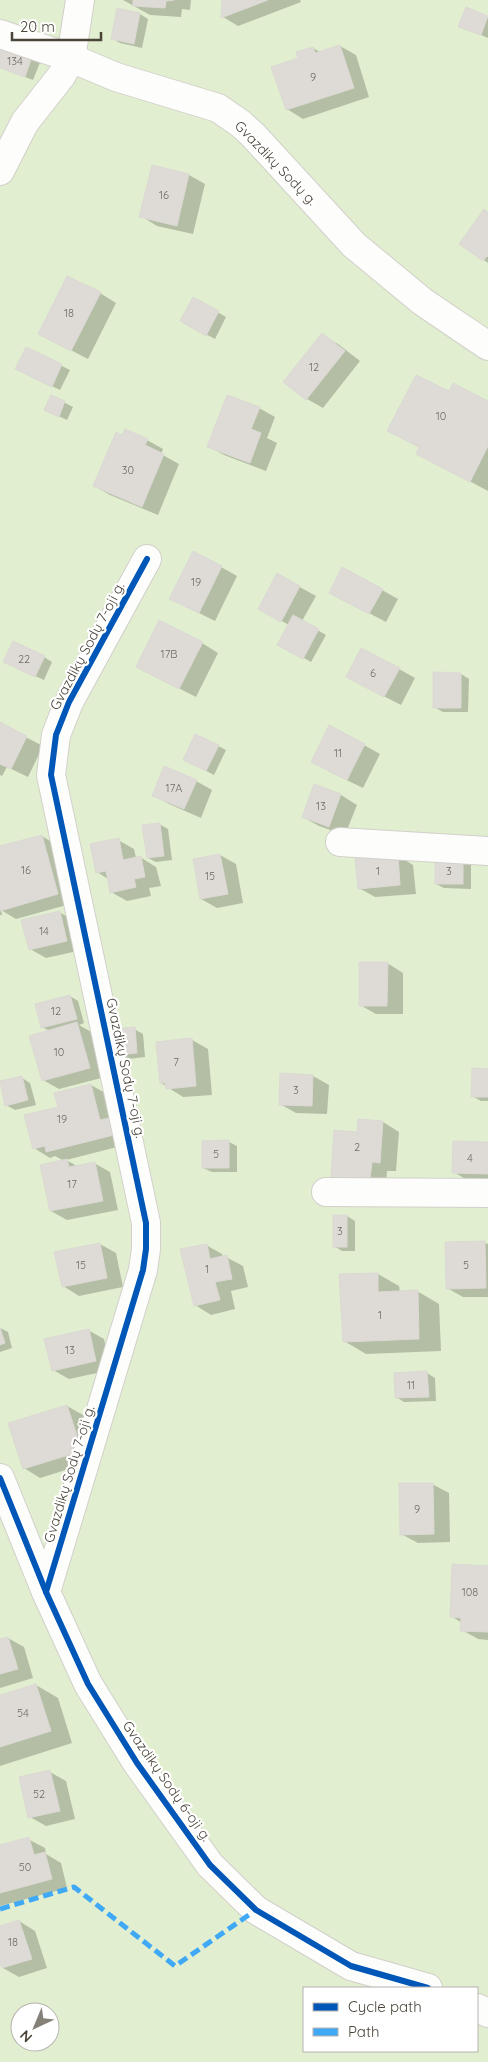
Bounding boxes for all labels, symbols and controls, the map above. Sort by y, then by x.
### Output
scale bar [12,10,101,42]
text: 20 m [20,17,55,36]
house number: 134 [7,54,23,68]
house number: 9 [310,70,316,84]
street label: Gvazdikų Sodų g. [231,117,321,209]
house number: 16 [159,188,169,202]
house number: 18 [64,306,74,320]
house number: 12 [309,360,319,374]
house number: 10 [436,409,446,423]
house number: 30 [122,463,134,477]
house number: 19 [191,575,201,589]
street label: Gvazdikų Sodų 7-oji g. [46,579,128,713]
house number: 17B [161,647,177,661]
house number: 22 [18,652,30,666]
house number: 6 [370,666,376,680]
house number: 11 [334,746,342,760]
house number: 17A [166,781,182,795]
house number: 13 [316,799,326,813]
house number: 16 [21,863,31,877]
house number: 1 [376,864,380,878]
house number: 3 [446,864,452,878]
house number: 15 [205,869,215,883]
house number: 14 [39,924,49,938]
street label: Gvazdikų Sodų 7-oji g. [102,996,150,1140]
house number: 12 [51,1004,61,1018]
house number: 10 [54,1045,64,1059]
house number: 7 [173,1055,179,1069]
house number: 3 [293,1083,299,1097]
house number: 19 [57,1112,67,1126]
house number: 2 [354,1140,360,1154]
house number: 5 [213,1147,219,1161]
house number: 4 [467,1151,473,1165]
house number: 17 [67,1177,77,1191]
house number: 3 [337,1224,343,1238]
house number: 15 [76,1258,86,1272]
house number: 5 [463,1258,469,1272]
house number: 1 [205,1262,209,1276]
house number: 1 [378,1308,382,1322]
house number: 13 [65,1343,75,1357]
house number: 11 [407,1378,415,1392]
street label: Gvazdikų Sodų 7-oji g. [40,1403,98,1545]
house number: 9 [414,1502,420,1516]
house number: 108 [462,1585,478,1599]
house number: 54 [17,1706,29,1720]
street label: Gvazdikų Sodų 6-oji g. [119,1717,215,1845]
house number: 52 [33,1787,45,1801]
house number: 50 [19,1860,31,1874]
house number: 18 [8,1935,18,1949]
legend [303,1987,478,2052]
text: Cycle path [348,1997,422,2016]
north arrow [10,2002,60,2052]
text: Path [348,2022,380,2041]
text: N [16,2026,36,2046]

